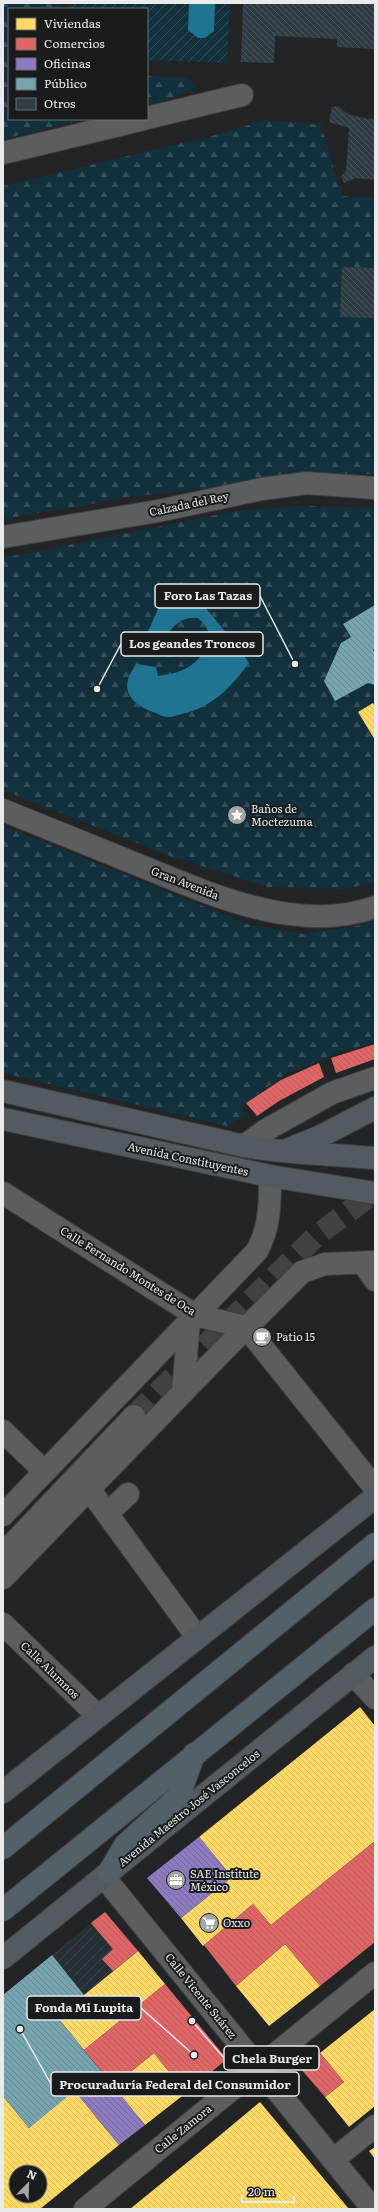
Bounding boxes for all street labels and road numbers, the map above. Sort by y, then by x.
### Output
street label: Calzada del Rey [148,487,231,519]
street label: Gran Avenida [149,862,222,902]
street label: Avenida Constituyentes [126,1137,250,1179]
street label: Calle Fernando Montes de Oca [58,1222,199,1319]
street label: Calle Alumnos [18,1637,84,1702]
street label: Avenida Maestro José Vasconcelos [114,1745,262,1869]
street label: Calle Vicente Suárez [162,1949,242,2042]
street label: Calle Zamora [150,2100,215,2156]

